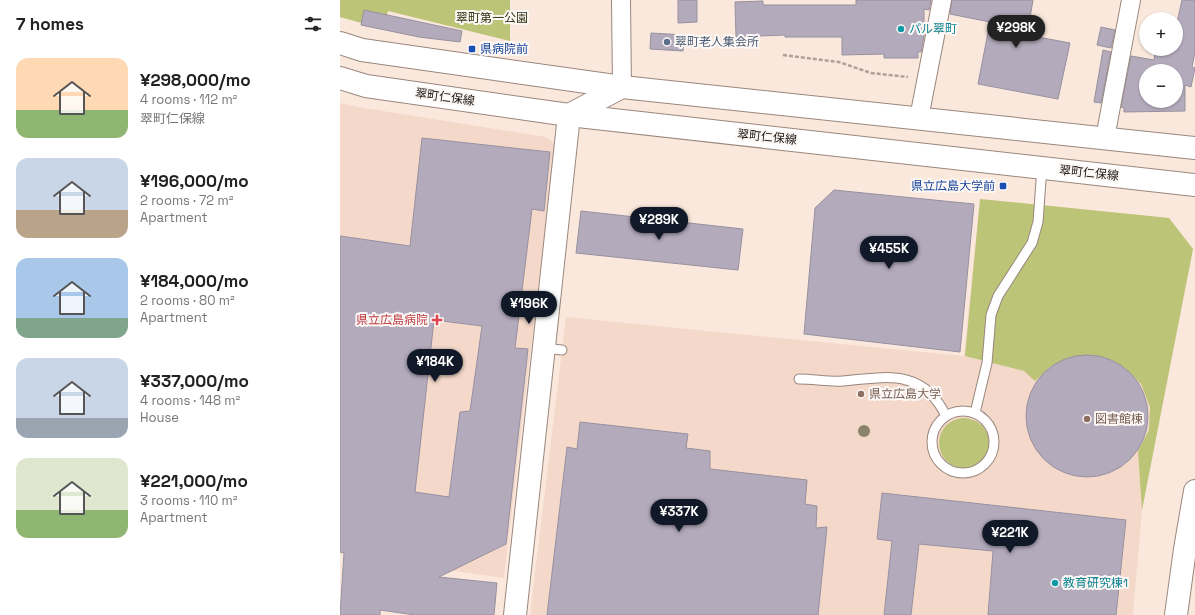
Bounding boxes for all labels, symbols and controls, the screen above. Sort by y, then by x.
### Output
park label: 翠町第一公園 [456,10,528,26]
map controls [1139,12,1183,108]
button: + [1139,12,1183,56]
text: 7 homes [16,13,84,35]
icon: filters [302,13,324,35]
pin: ¥298K [988,15,1044,49]
text: ¥298K [996,19,1036,36]
place label: パル翠町 [909,21,957,37]
marker: パル翠町 [896,24,906,34]
place label: 翠町老人集会所 [675,34,759,50]
marker: 翠町老人集会所 [662,37,672,47]
place label: 県病院前 [480,41,528,57]
marker: 県病院前 [467,44,477,54]
button: − [1139,64,1183,108]
text: ¥298,000/mo [140,69,251,91]
icon: home [48,74,96,122]
street label: 翠町仁保線 [414,85,476,109]
text: 4 rooms · 112 m² [140,91,237,108]
text: 翠町仁保線 [140,110,205,127]
street label: 翠町仁保線 [736,126,798,148]
street label: 翠町仁保線 [1058,162,1120,184]
text: ¥196,000/mo [140,170,249,192]
icon: home [48,174,96,222]
place label: 県立広島大学前 [911,178,995,194]
marker: 県立広島大学前 [998,181,1008,191]
text: 2 rooms · 72 m² [140,192,233,209]
pin: ¥289K [631,207,687,241]
text: Apartment [140,209,208,226]
text: ¥289K [639,211,679,228]
pin: ¥455K [861,236,917,270]
text: ¥455K [869,240,909,257]
text: ¥184,000/mo [140,270,249,292]
icon: home [48,274,96,322]
pin: ¥196K [501,291,557,325]
text: 2 rooms · 80 m² [140,292,235,309]
text: ¥196K [510,295,548,312]
text: Apartment [140,309,208,326]
place label: 県立広島病院 [356,312,428,328]
marker: 県立広島病院 [431,314,443,326]
pin: ¥184K [407,349,463,383]
text: ¥184K [416,353,454,370]
text: ¥337,000/mo [140,370,249,392]
icon: home [48,374,96,422]
place label: 県立広島大学 [869,386,941,402]
marker: 県立広島大学 [856,389,866,399]
text: 4 rooms · 148 m² [140,392,240,409]
text: House [140,409,179,426]
place label: 図書館棟 [1095,411,1143,427]
marker: 図書館棟 [1082,414,1092,424]
text: ¥221,000/mo [140,470,248,492]
icon: home [48,474,96,522]
text: 3 rooms · 110 m² [140,492,238,509]
pin: ¥337K [651,499,707,533]
text: ¥337K [659,503,699,520]
text: Apartment [140,509,208,526]
pin: ¥221K [982,520,1038,554]
text: ¥221K [991,524,1029,541]
place label: 教育研究棟1 [1063,575,1128,591]
marker: 教育研究棟1 [1050,578,1060,588]

